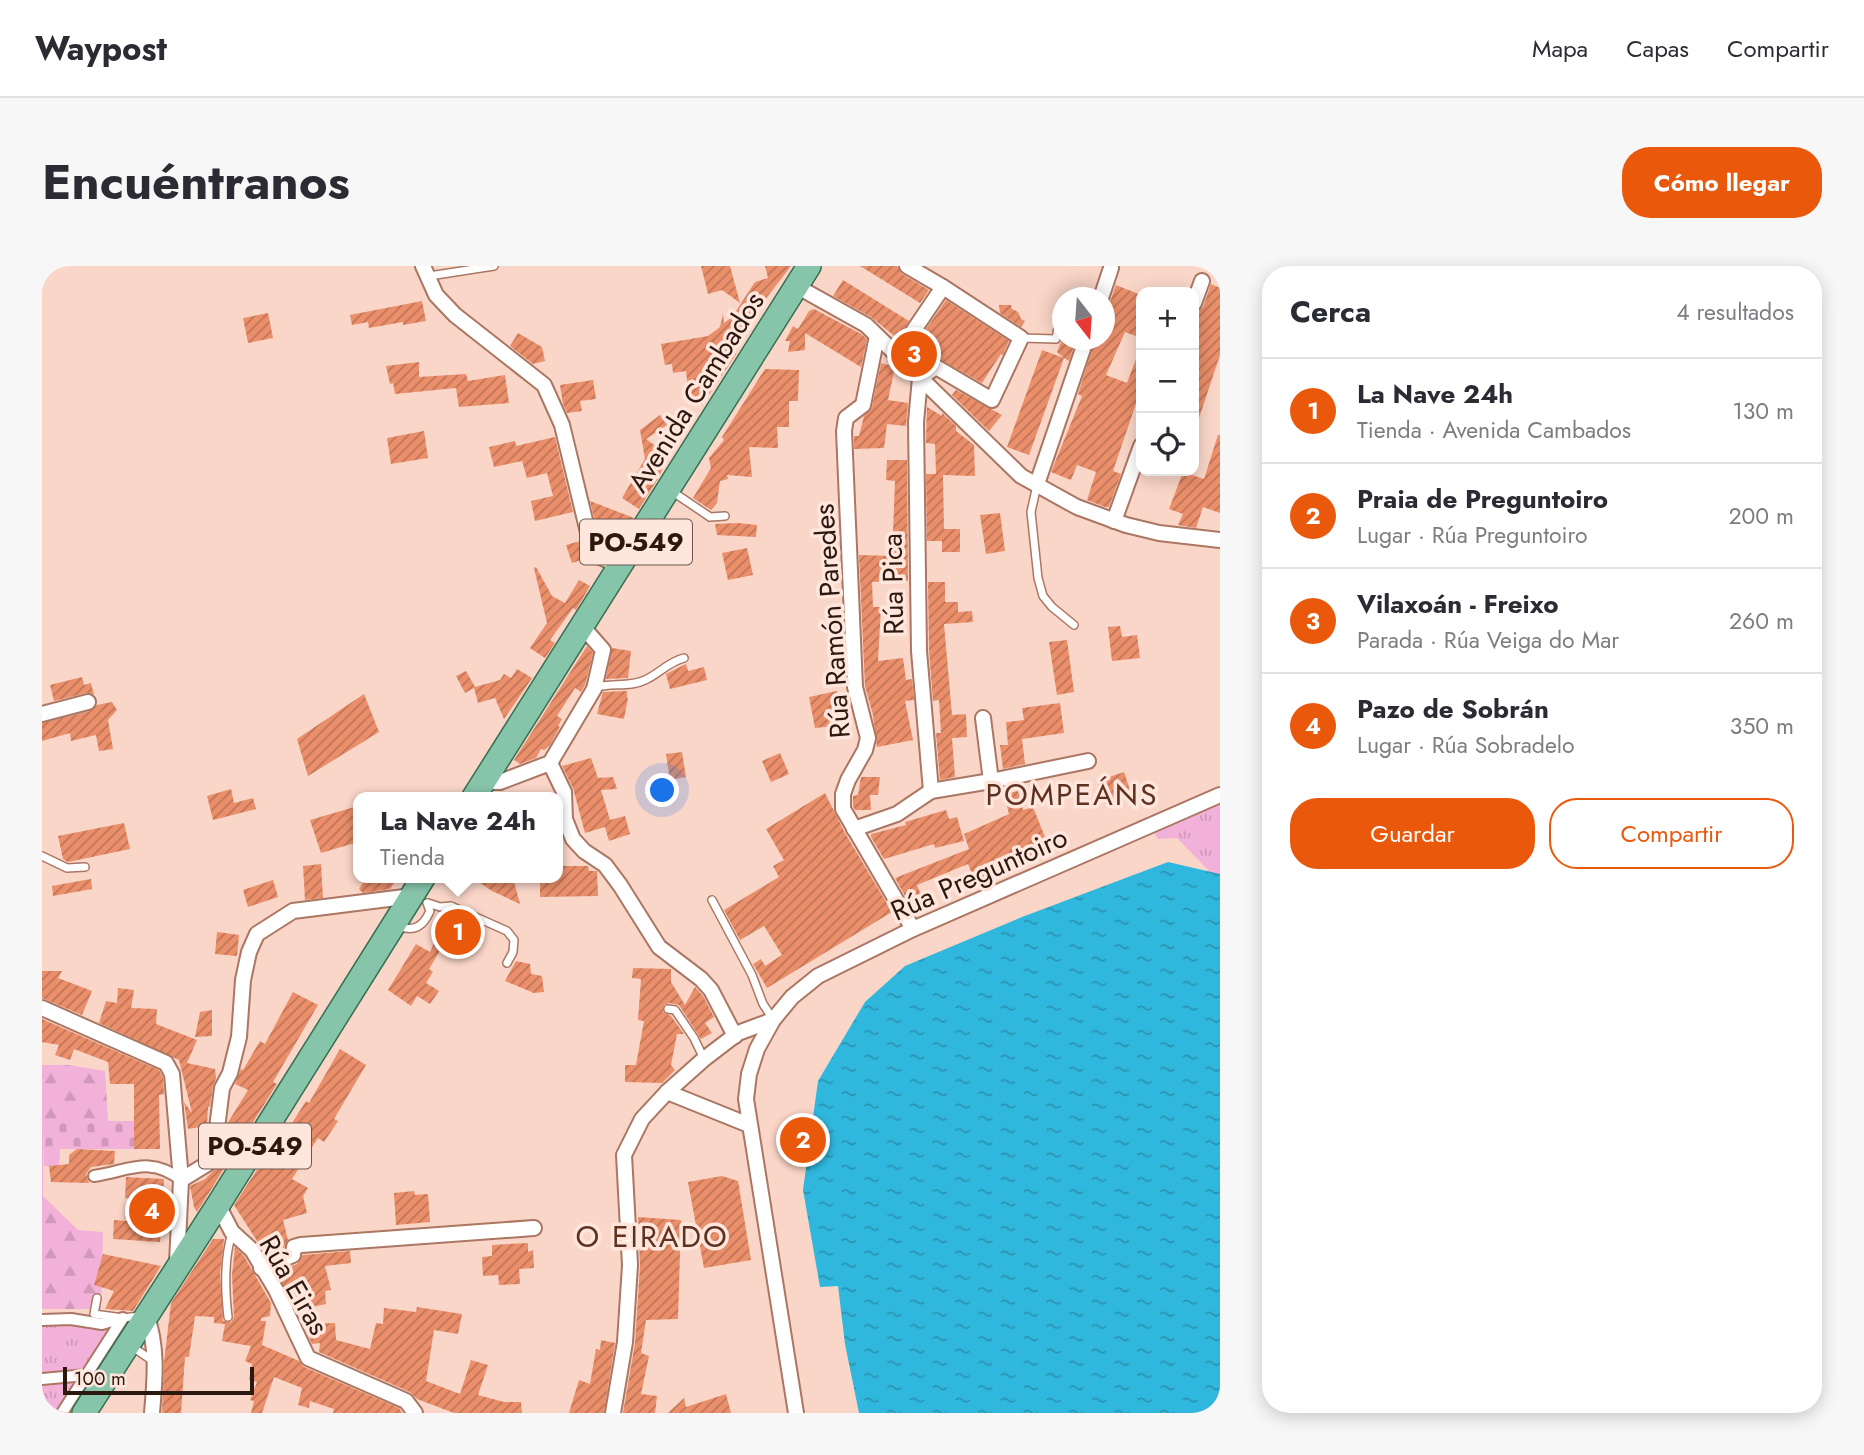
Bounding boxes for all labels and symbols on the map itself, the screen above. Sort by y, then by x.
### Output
street label: Avenida Cambados [618,284,774,500]
north arrow [1052,287,1115,350]
pin: 3 [891,328,937,380]
street label: Rúa Ramón Paredes [803,502,861,740]
road number: PO-549 [580,520,692,564]
street label: Rúa Pica [872,533,914,635]
your location [645,773,679,807]
district label: POMPEÁNS [986,773,1158,816]
street label: Rúa Preguntoiro [884,817,1074,931]
pin: 1 [435,906,481,958]
pin: 2 [780,1114,826,1166]
road number: PO-549 [199,1124,311,1168]
pin: 4 [129,1185,175,1237]
district label: O EIRADO [575,1215,729,1258]
street label: Rúa Eiras [249,1227,339,1343]
scale bar [63,1364,254,1396]

